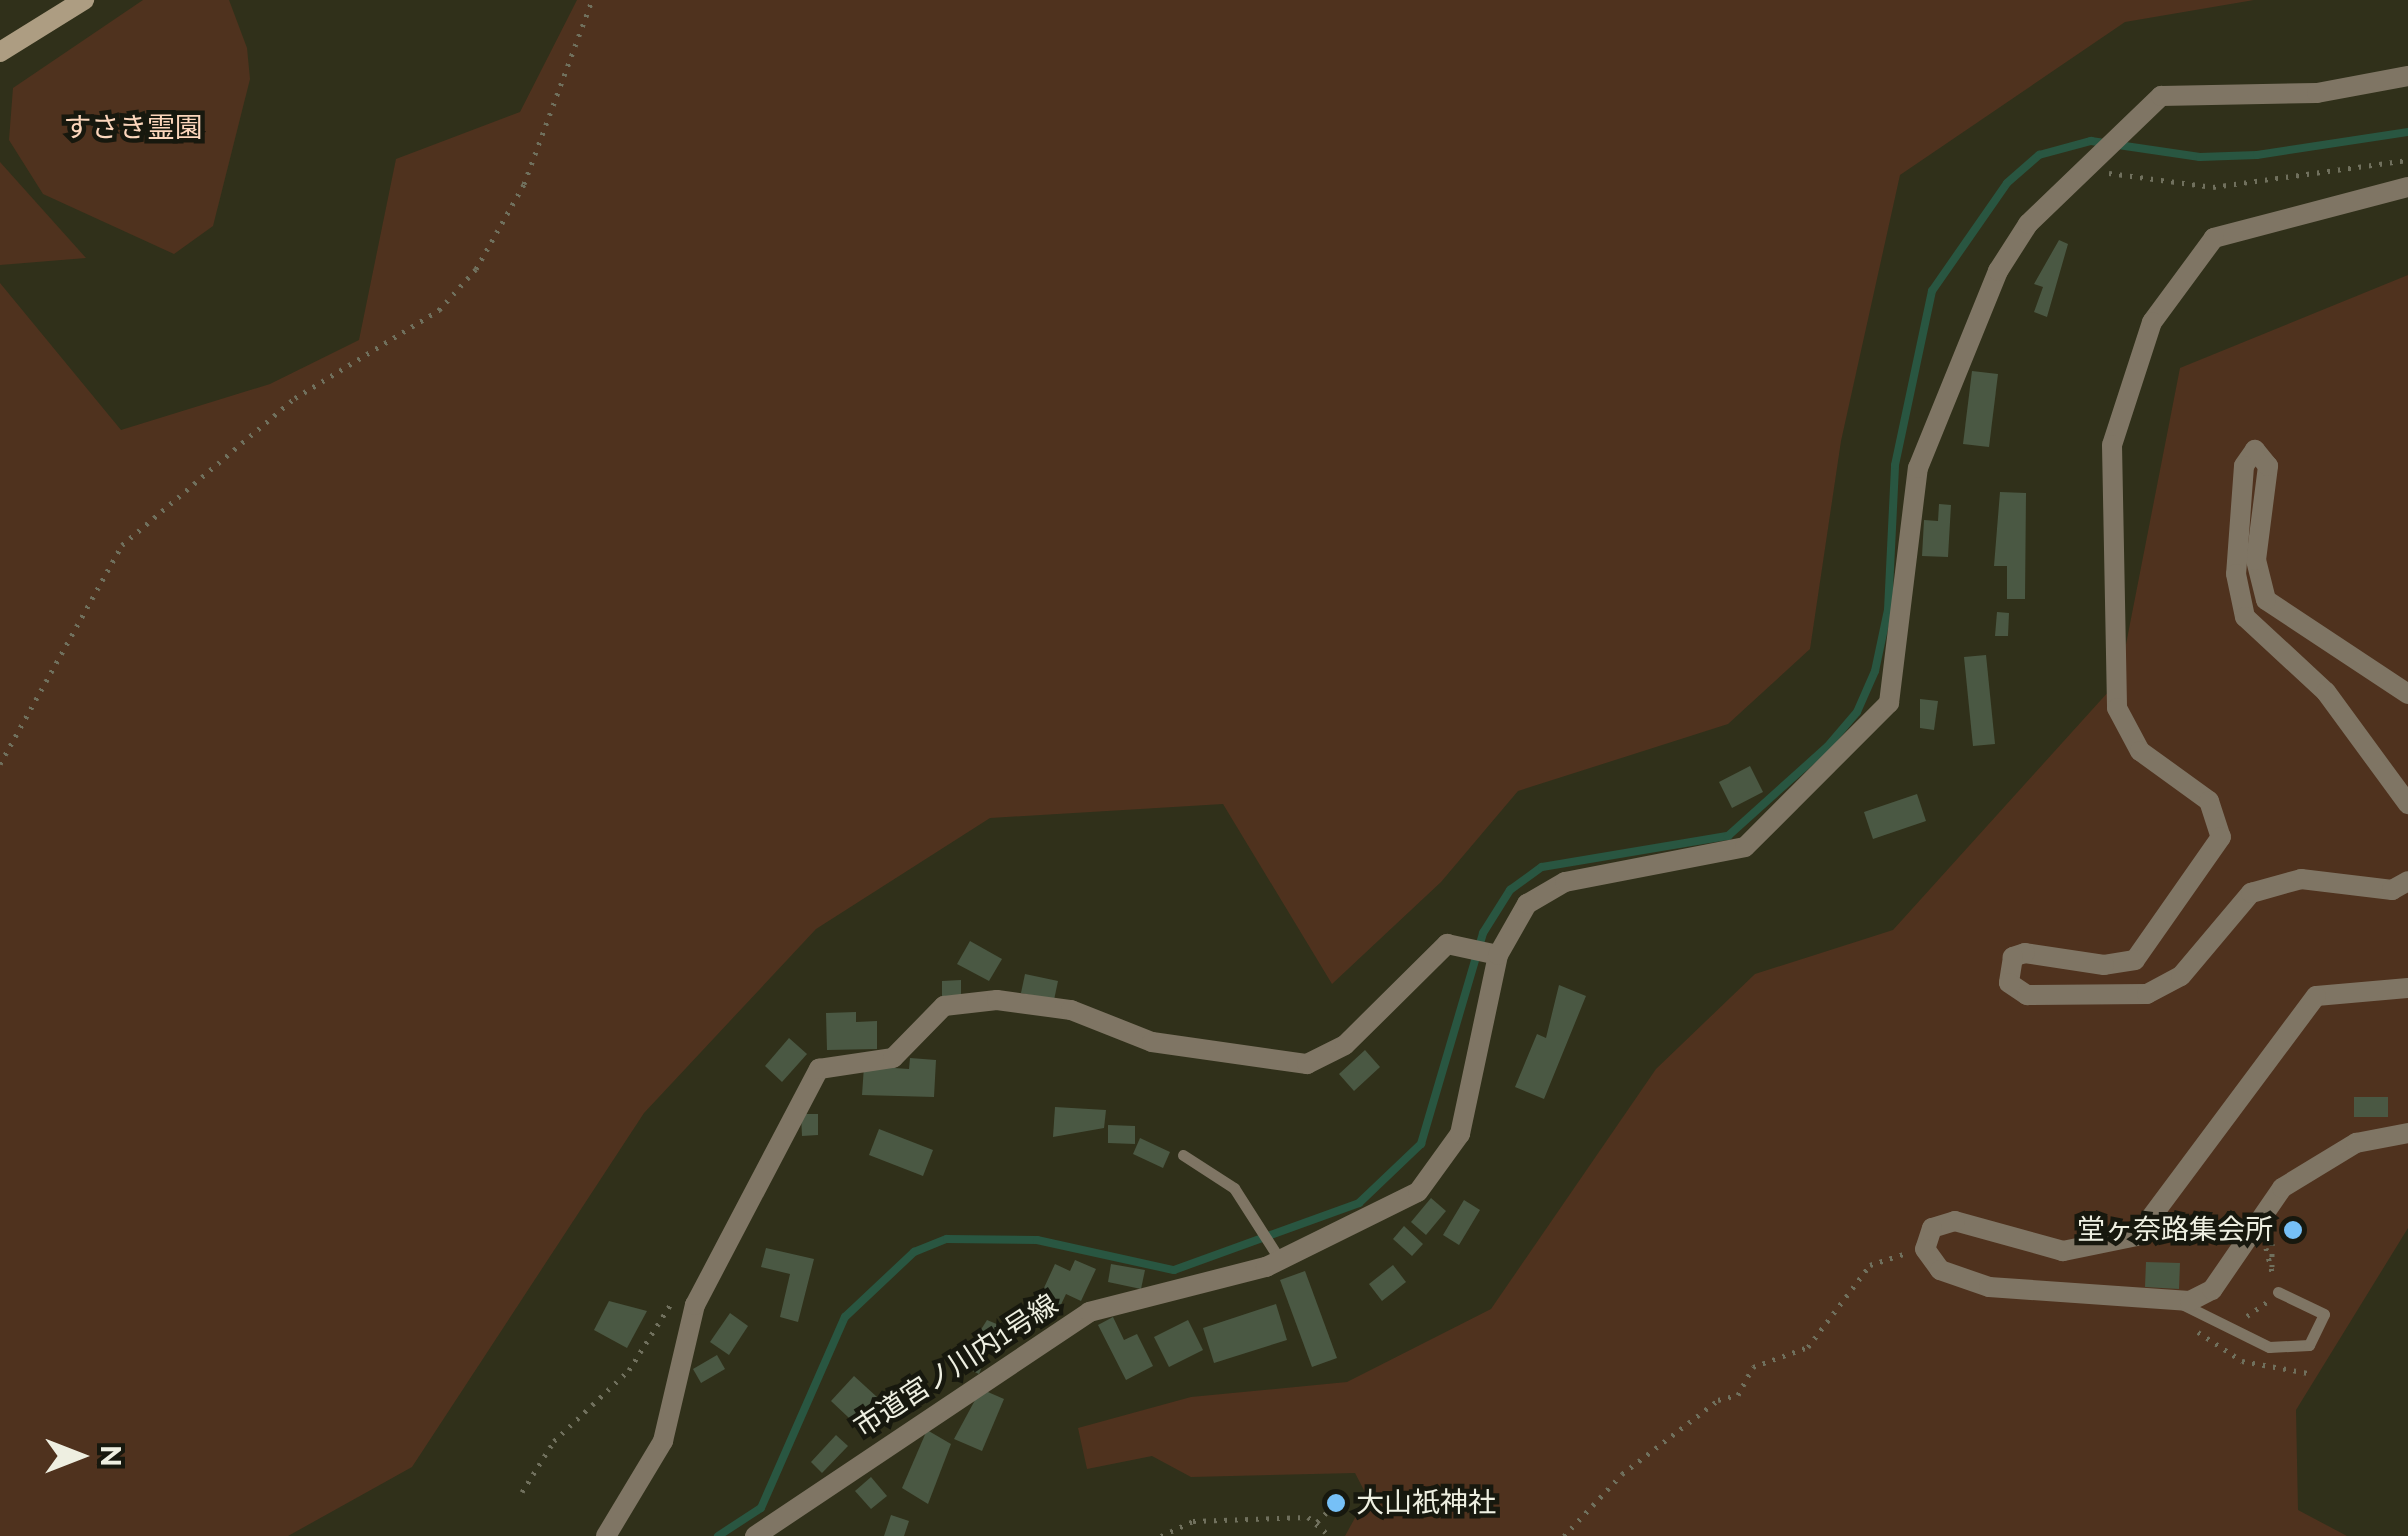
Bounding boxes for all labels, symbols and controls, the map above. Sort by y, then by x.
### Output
park label: すさき霊園 [63,111,203,145]
place label: 堂ヶ奈路集会所 [2077,1213,2273,1247]
marker: 堂ヶ奈路集会所 [2282,1219,2304,1241]
street label: 市道宮ノ川内1号線 [848,1288,1064,1444]
north arrow [30,1406,130,1506]
text: N [94,1445,127,1467]
place label: 大山衹神社 [1356,1486,1496,1520]
marker: 大山衹神社 [1325,1492,1347,1514]

